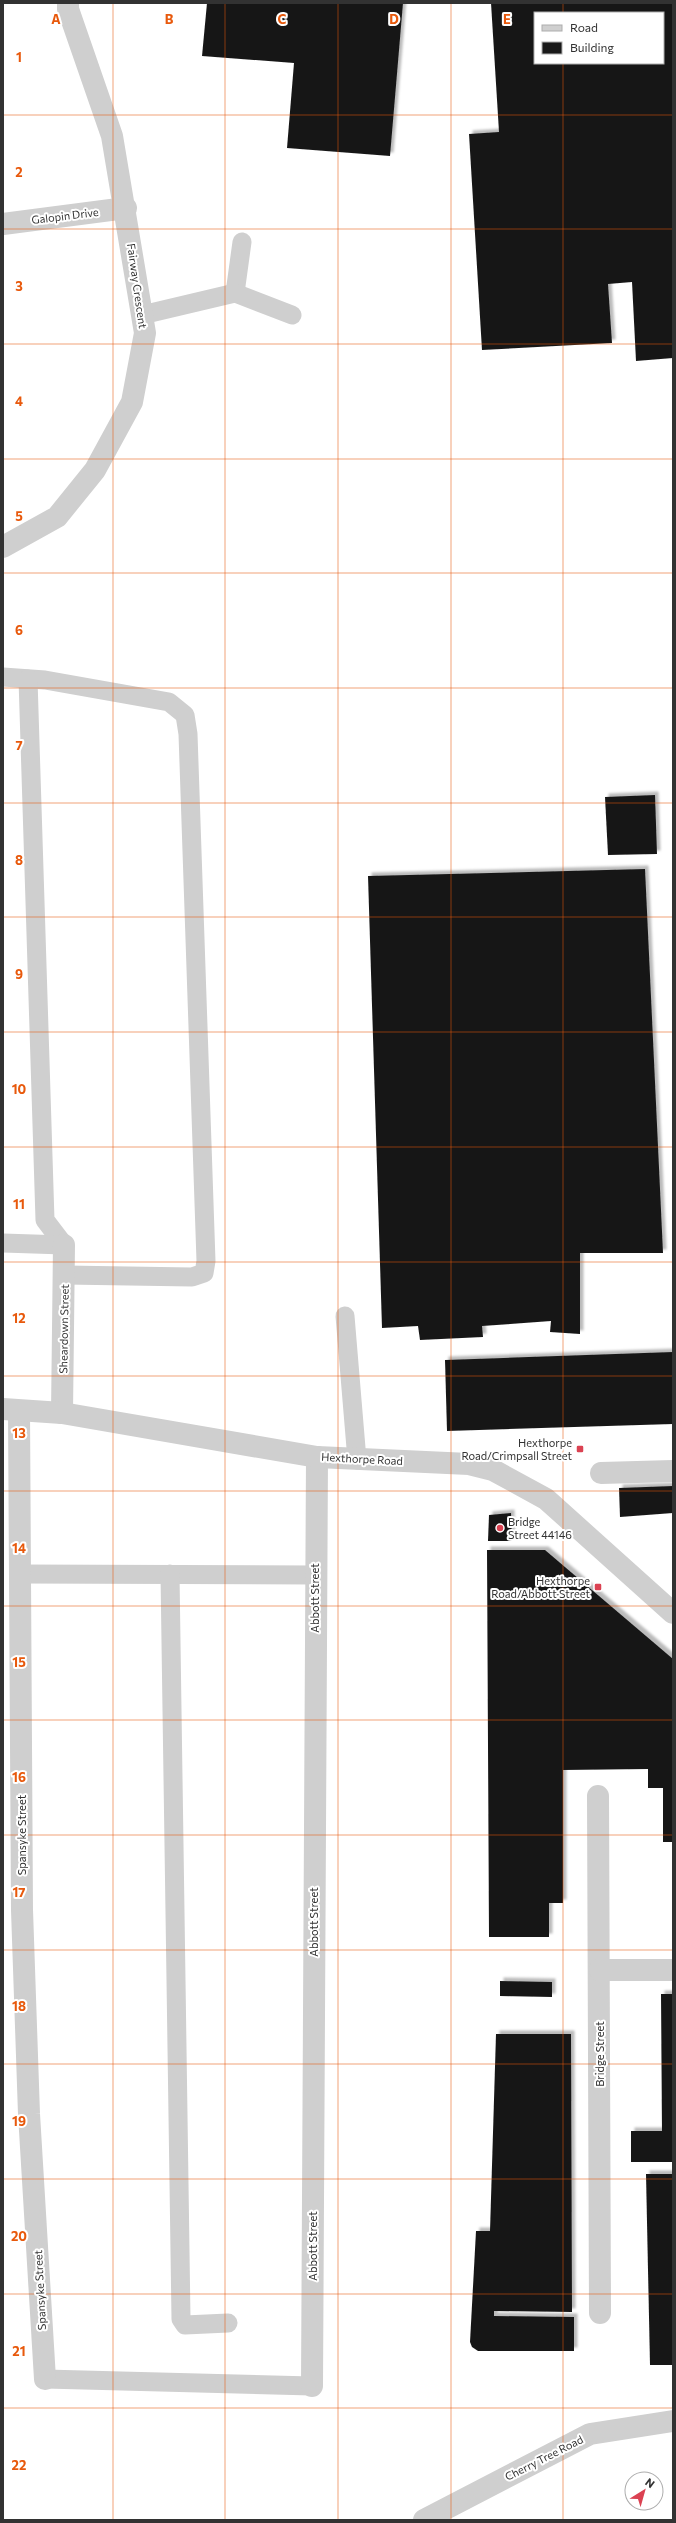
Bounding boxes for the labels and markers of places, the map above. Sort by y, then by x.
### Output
place label: Hexthorpe Road/Crimpsall Street [461,1436,572,1462]
marker: Hexthorpe Road/Crimpsall Street [575,1444,585,1454]
place label: Bridge Street 44146 [508,1515,572,1541]
marker: Bridge Street 44146 [495,1523,505,1533]
place label: Hexthorpe Road/Abbott Street [491,1574,590,1600]
marker: Hexthorpe Road/Abbott Street [593,1582,603,1592]

